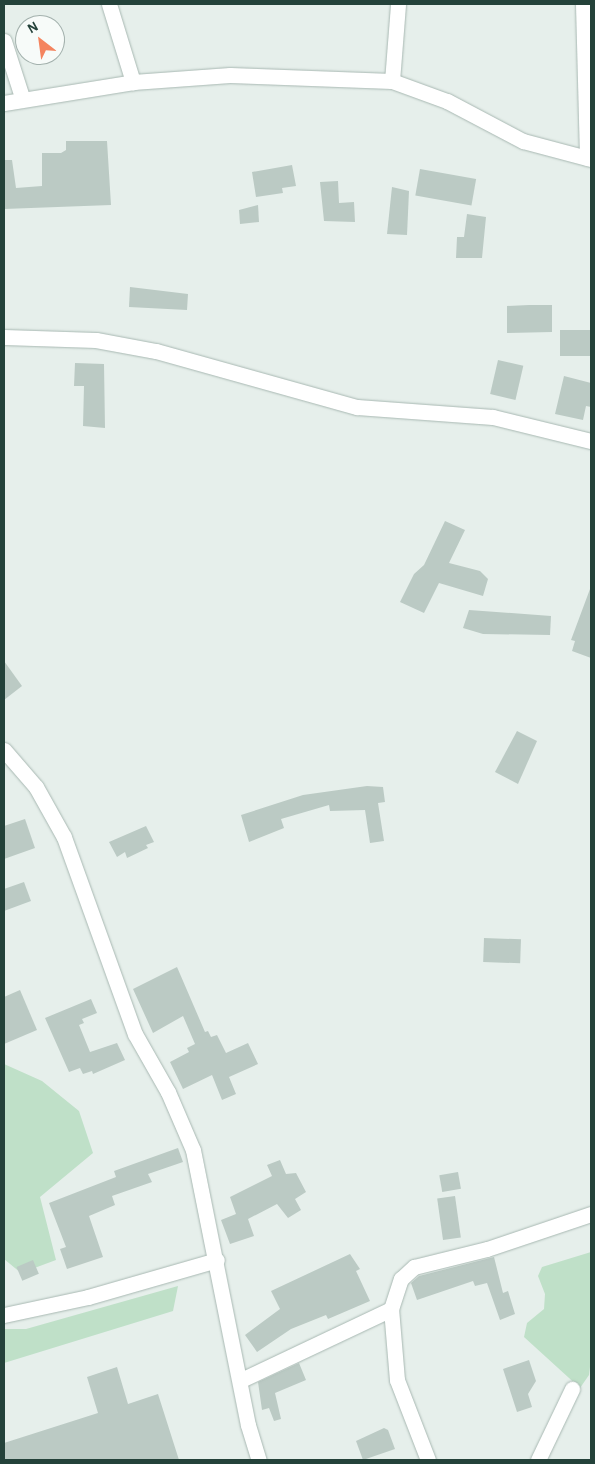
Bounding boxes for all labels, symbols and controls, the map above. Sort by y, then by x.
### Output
north arrow [15,15,65,65]
text: N [25,19,41,36]

